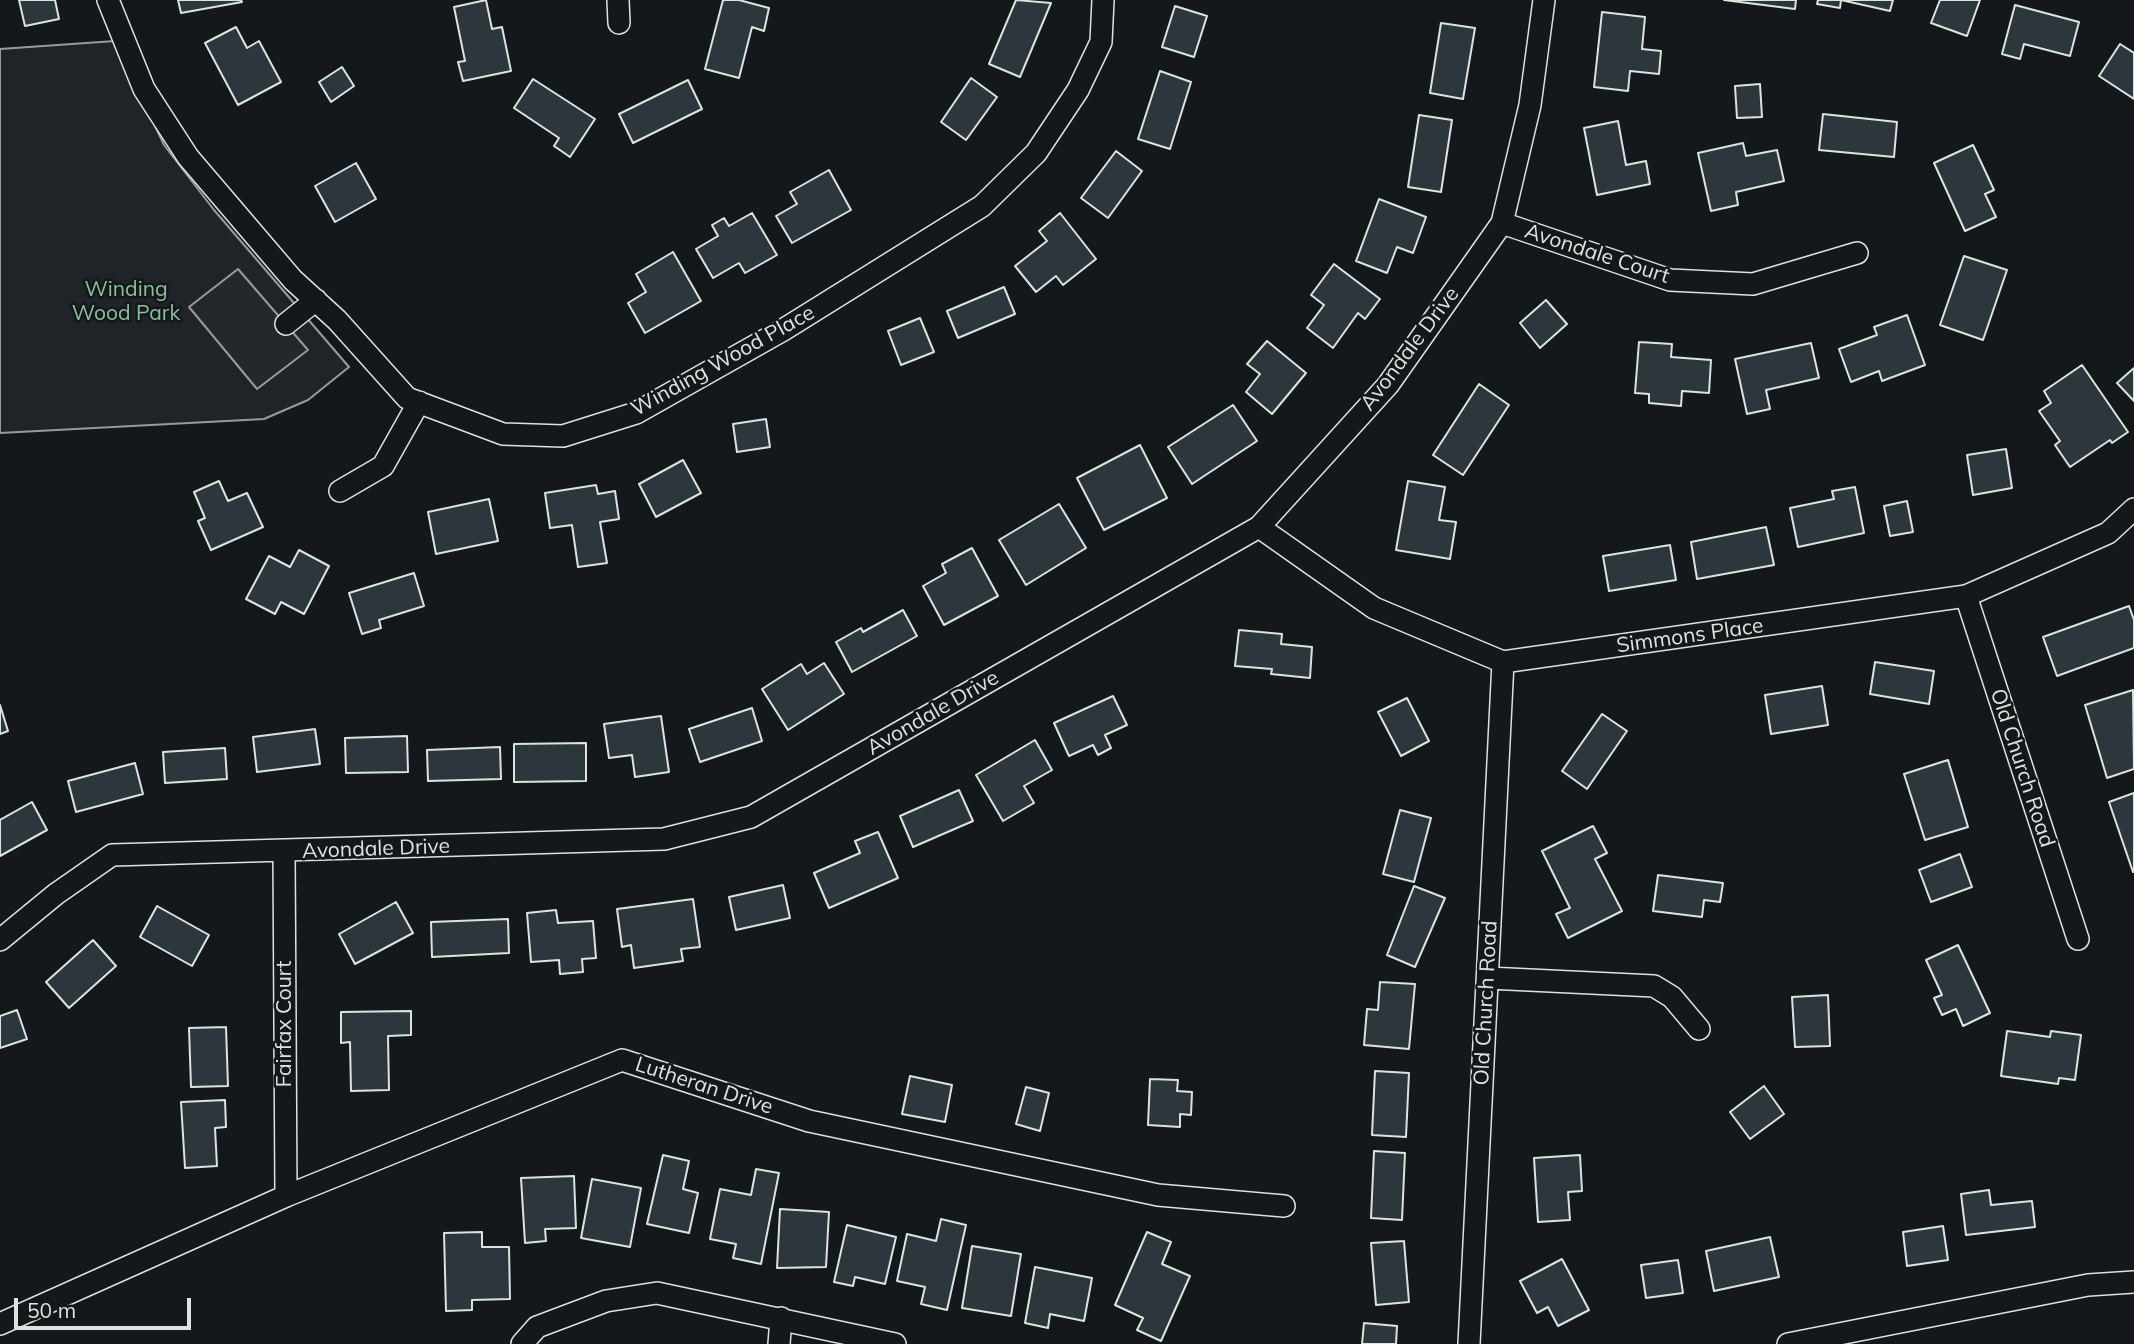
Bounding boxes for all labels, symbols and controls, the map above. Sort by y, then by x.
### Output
street label: Avondale Court [1522,219,1672,289]
park label: Winding Wood Park [72,277,180,327]
street label: Avondale Drive [1355,282,1465,416]
street label: Winding Wood Place [627,300,819,422]
street label: Simmons Place [1615,613,1765,659]
street label: Avondale Drive [863,665,1003,761]
street label: Old Church Road [1984,686,2060,850]
street label: Avondale Drive [302,834,450,864]
street label: Old Church Road [1469,920,1503,1086]
street label: Fairfax Court [272,961,298,1087]
street label: Lutheran Drive [632,1052,776,1120]
scale bar [18,1284,194,1328]
text: 50 m [27,1297,76,1323]

